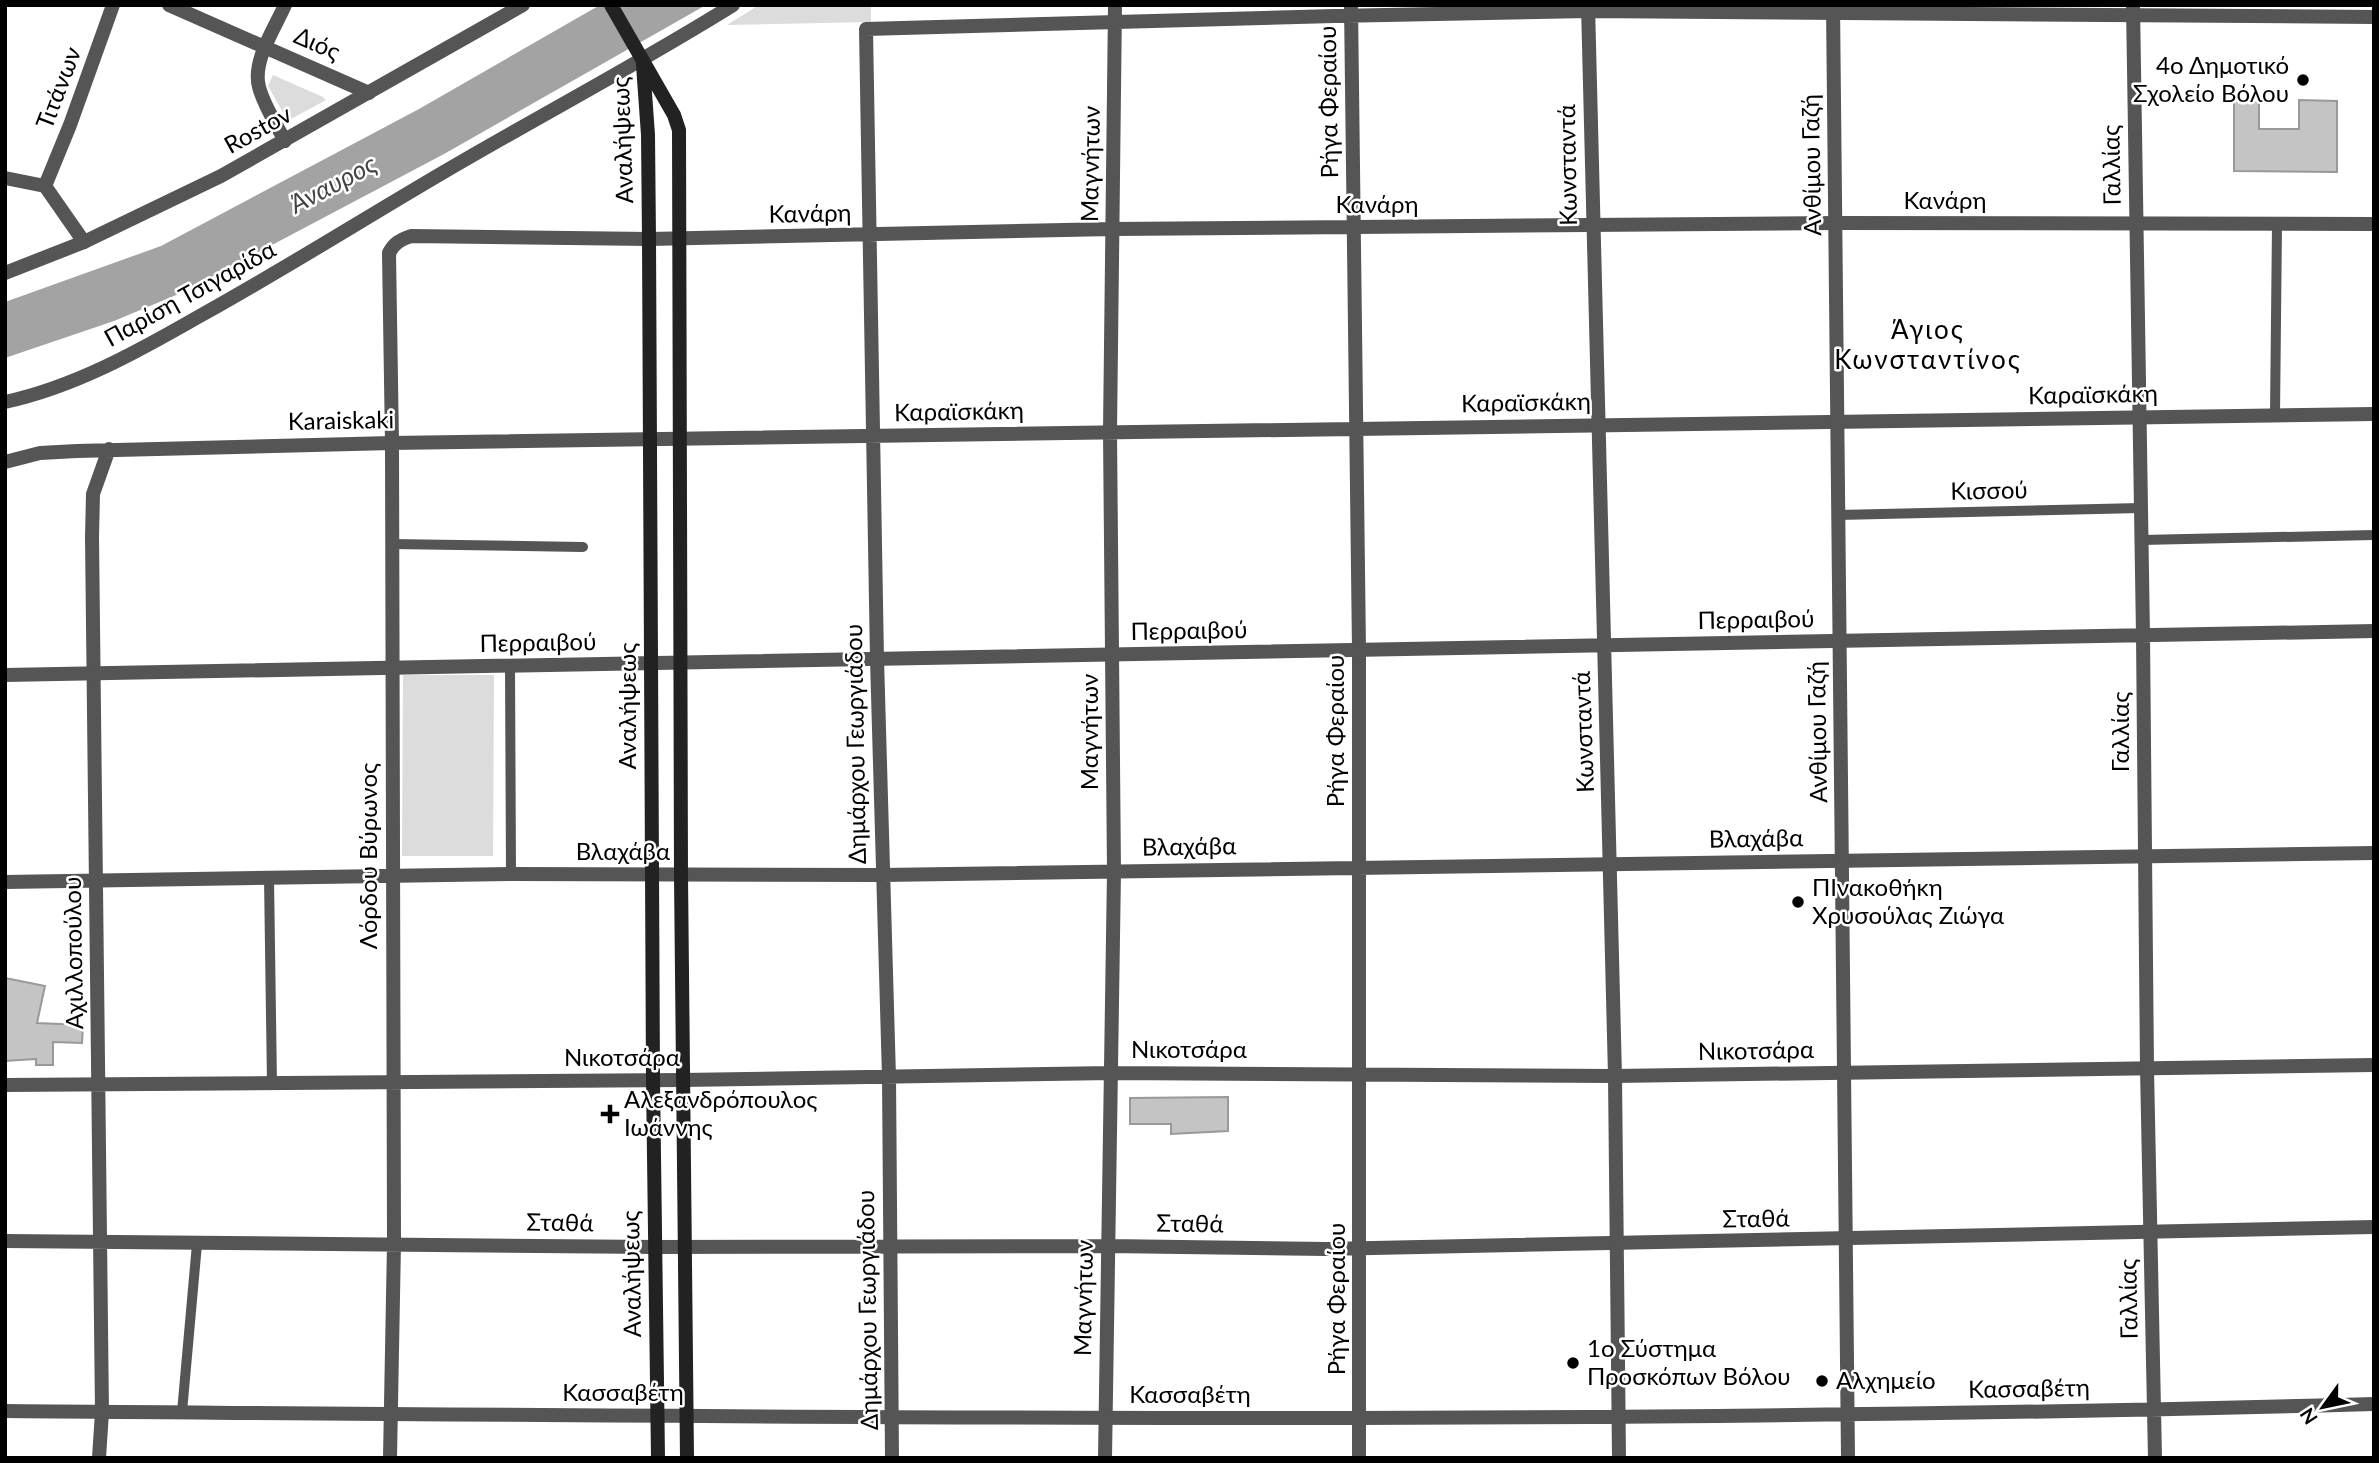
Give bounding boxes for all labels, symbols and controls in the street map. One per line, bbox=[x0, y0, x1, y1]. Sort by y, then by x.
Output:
street label: Διός bbox=[290, 20, 345, 65]
street label: Ρήγα Φεραίου bbox=[1312, 25, 1343, 179]
street label: Τιτάνων bbox=[29, 42, 86, 132]
place label: 4ο Δημοτικό Σχολείο Βόλου bbox=[2133, 50, 2289, 107]
marker: 4ο Δημοτικό Σχολείο Βόλου bbox=[2295, 72, 2311, 88]
street label: Αναλήψεως bbox=[605, 76, 638, 204]
street label: Ανθίμου Γαζή bbox=[1795, 94, 1826, 236]
street label: Rostov bbox=[219, 98, 297, 159]
street label: Κωνσταντά bbox=[1551, 103, 1582, 226]
street label: Μαγνήτων bbox=[1074, 106, 1105, 222]
street label: Γαλλίας bbox=[2095, 124, 2126, 206]
water label: Άναυρος bbox=[283, 147, 382, 220]
street label: Κανάρη bbox=[1904, 185, 1987, 214]
street label: Κανάρη bbox=[1336, 189, 1419, 218]
street label: Κανάρη bbox=[768, 197, 852, 228]
street label: Παρίση Τσιγαρίδα bbox=[99, 233, 281, 352]
district label: Άγιος Κωνσταντίνος bbox=[1834, 313, 2022, 375]
street label: Καραϊσκάκη bbox=[2028, 378, 2158, 409]
street label: Καραϊσκάκη bbox=[1461, 386, 1591, 417]
street label: Καραϊσκάκη bbox=[894, 395, 1024, 426]
street label: Karaiskaki bbox=[288, 404, 394, 435]
street label: Κισσού bbox=[1950, 474, 2028, 505]
street label: Περραιβού bbox=[1697, 603, 1815, 634]
street label: Περραιβού bbox=[1130, 614, 1248, 645]
street label: Δημάρχου Γεωργιάδου bbox=[838, 624, 871, 864]
street label: Περραιβού bbox=[479, 626, 597, 657]
street label: Αναλήψεως bbox=[612, 643, 641, 769]
street label: Ρήγα Φεραίου bbox=[1320, 655, 1349, 807]
street label: Ανθίμου Γαζή bbox=[1801, 661, 1832, 803]
street label: Κωνσταντά bbox=[1566, 670, 1599, 793]
street label: Μαγνήτων bbox=[1074, 674, 1103, 790]
street label: Γαλλίας bbox=[2105, 692, 2134, 772]
street label: Λόρδου Βύρωνος bbox=[353, 763, 382, 949]
street label: Βλαχάβα bbox=[1709, 822, 1804, 853]
street label: Βλαχάβα bbox=[1142, 830, 1237, 861]
street label: Βλαχάβα bbox=[576, 836, 671, 865]
place label: ΠΙνακοθήκη Χρυσούλας Ζιώγα bbox=[1812, 872, 2005, 929]
street label: Αχιλλοπούλου bbox=[57, 876, 88, 1030]
marker: ΠΙνακοθήκη Χρυσούλας Ζιώγα bbox=[1790, 894, 1806, 910]
street label: Νικοτσάρα bbox=[1131, 1034, 1248, 1063]
street label: Νικοτσάρα bbox=[1698, 1034, 1815, 1065]
street label: Νικοτσάρα bbox=[564, 1042, 681, 1071]
place label: Αλεξανδρόπουλος Ιωάννης bbox=[624, 1084, 817, 1141]
marker: Αλεξανδρόπουλος Ιωάννης bbox=[602, 1106, 618, 1122]
street label: Δημάρχου Γεωργιάδου bbox=[850, 1190, 883, 1430]
street label: Σταθά bbox=[1722, 1202, 1791, 1233]
street label: Σταθά bbox=[526, 1206, 595, 1237]
street label: Σταθά bbox=[1156, 1207, 1225, 1238]
street label: Αναλήψεως bbox=[615, 1210, 646, 1338]
street label: Ρήγα Φεραίου bbox=[1321, 1223, 1350, 1375]
street label: Μαγνήτων bbox=[1067, 1240, 1098, 1356]
street label: Γαλλίας bbox=[2112, 1258, 2143, 1340]
place label: 1ο Σύστημα Προσκόπων Βόλου bbox=[1587, 1333, 1791, 1390]
marker: 1ο Σύστημα Προσκόπων Βόλου bbox=[1565, 1355, 1581, 1371]
place label: Αλχημείο bbox=[1836, 1365, 1936, 1394]
street label: Κασσαβέτη bbox=[1968, 1372, 2090, 1403]
north arrow bbox=[2288, 1372, 2358, 1442]
marker: Αλχημείο bbox=[1814, 1373, 1830, 1389]
street label: Κασσαβέτη bbox=[562, 1377, 684, 1406]
street label: Κασσαβέτη bbox=[1129, 1379, 1251, 1408]
text: N bbox=[2295, 1404, 2322, 1429]

